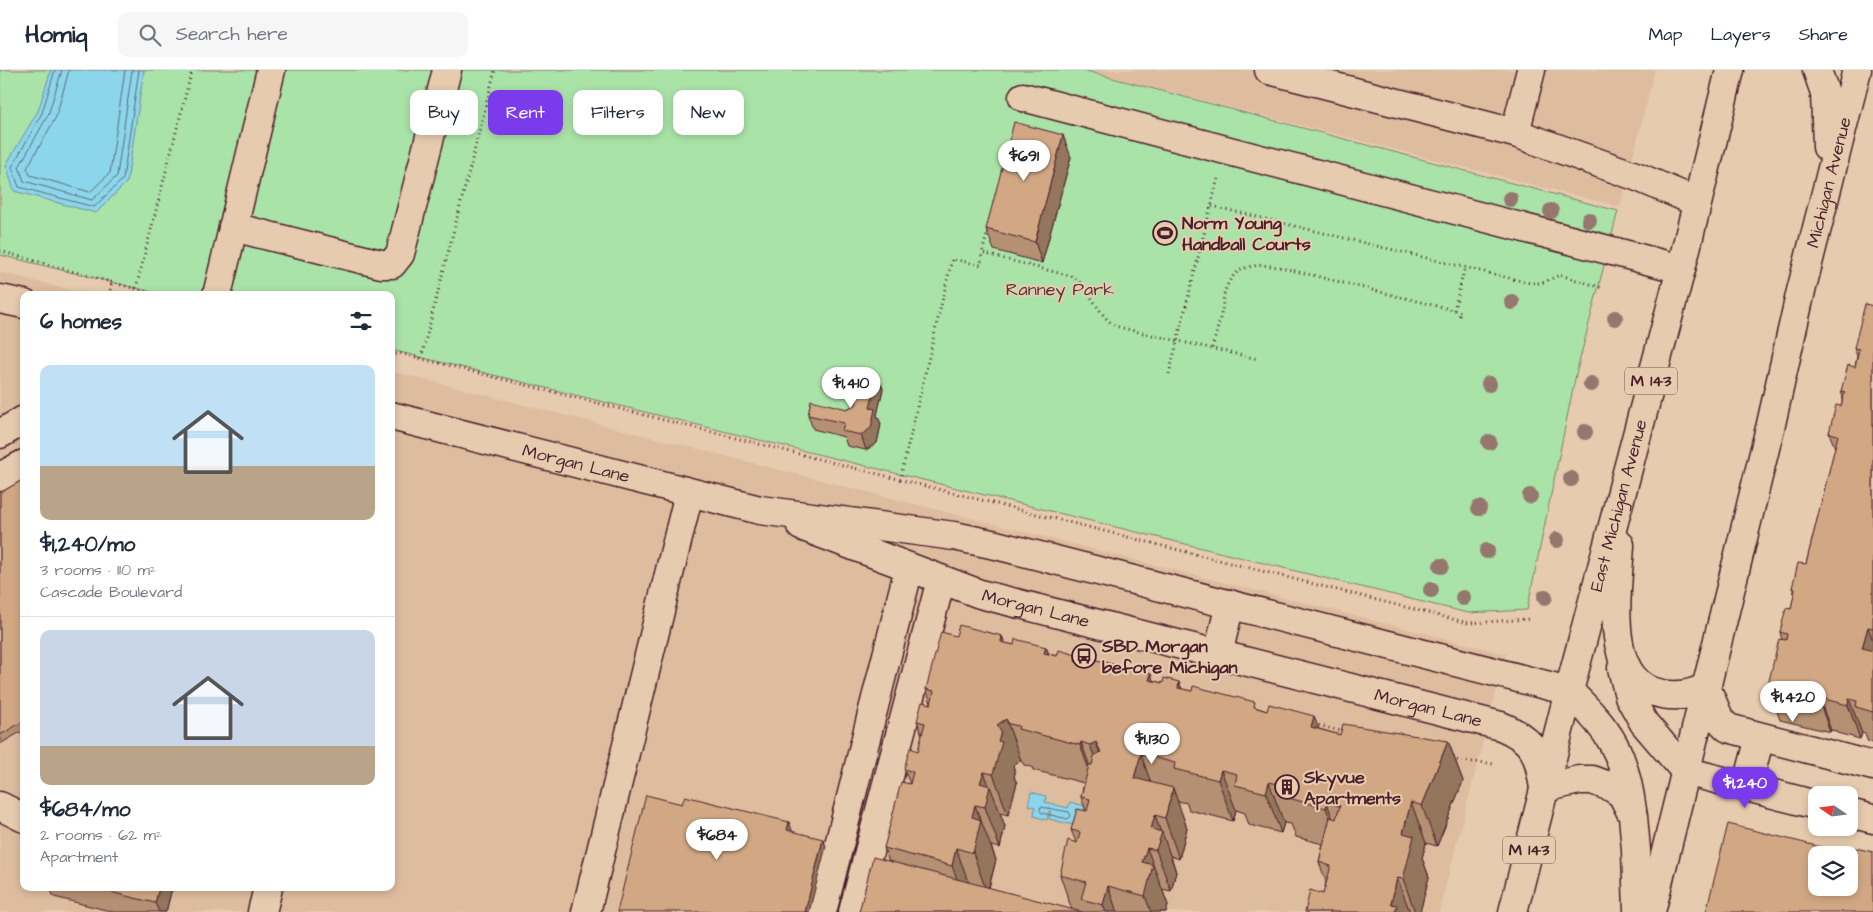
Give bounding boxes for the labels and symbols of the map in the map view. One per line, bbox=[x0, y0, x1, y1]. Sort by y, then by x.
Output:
street label: Michigan Avenue bbox=[1800, 114, 1857, 250]
pin: $691 bbox=[994, 140, 1054, 182]
place label: Norm Young Handball Courts bbox=[1182, 211, 1311, 257]
sports icon: Norm Young Handball Courts bbox=[1152, 220, 1178, 246]
park label: Ranney Park bbox=[1006, 277, 1114, 303]
pin: $1,410 bbox=[810, 366, 892, 409]
road number: M 143 bbox=[1625, 368, 1677, 394]
street label: East Michigan Avenue bbox=[1583, 416, 1653, 594]
street label: Morgan Lane bbox=[520, 437, 633, 489]
street label: Morgan Lane bbox=[979, 582, 1092, 634]
place label: SBD Morgan before Michigan bbox=[1101, 634, 1238, 681]
bus stop icon: SBD Morgan before Michigan bbox=[1071, 643, 1097, 669]
pin: $1,420 bbox=[1752, 680, 1834, 723]
street label: Morgan Lane bbox=[1372, 682, 1485, 733]
pin: $1,130 bbox=[1111, 722, 1193, 765]
place label: Skyvue Apartments bbox=[1303, 765, 1401, 811]
pin: $1,240 bbox=[1704, 766, 1786, 809]
building icon: Skyvue Apartments bbox=[1274, 774, 1300, 800]
north arrow bbox=[1808, 786, 1858, 836]
pin: $684 bbox=[687, 818, 747, 861]
road number: M 143 bbox=[1503, 836, 1555, 864]

